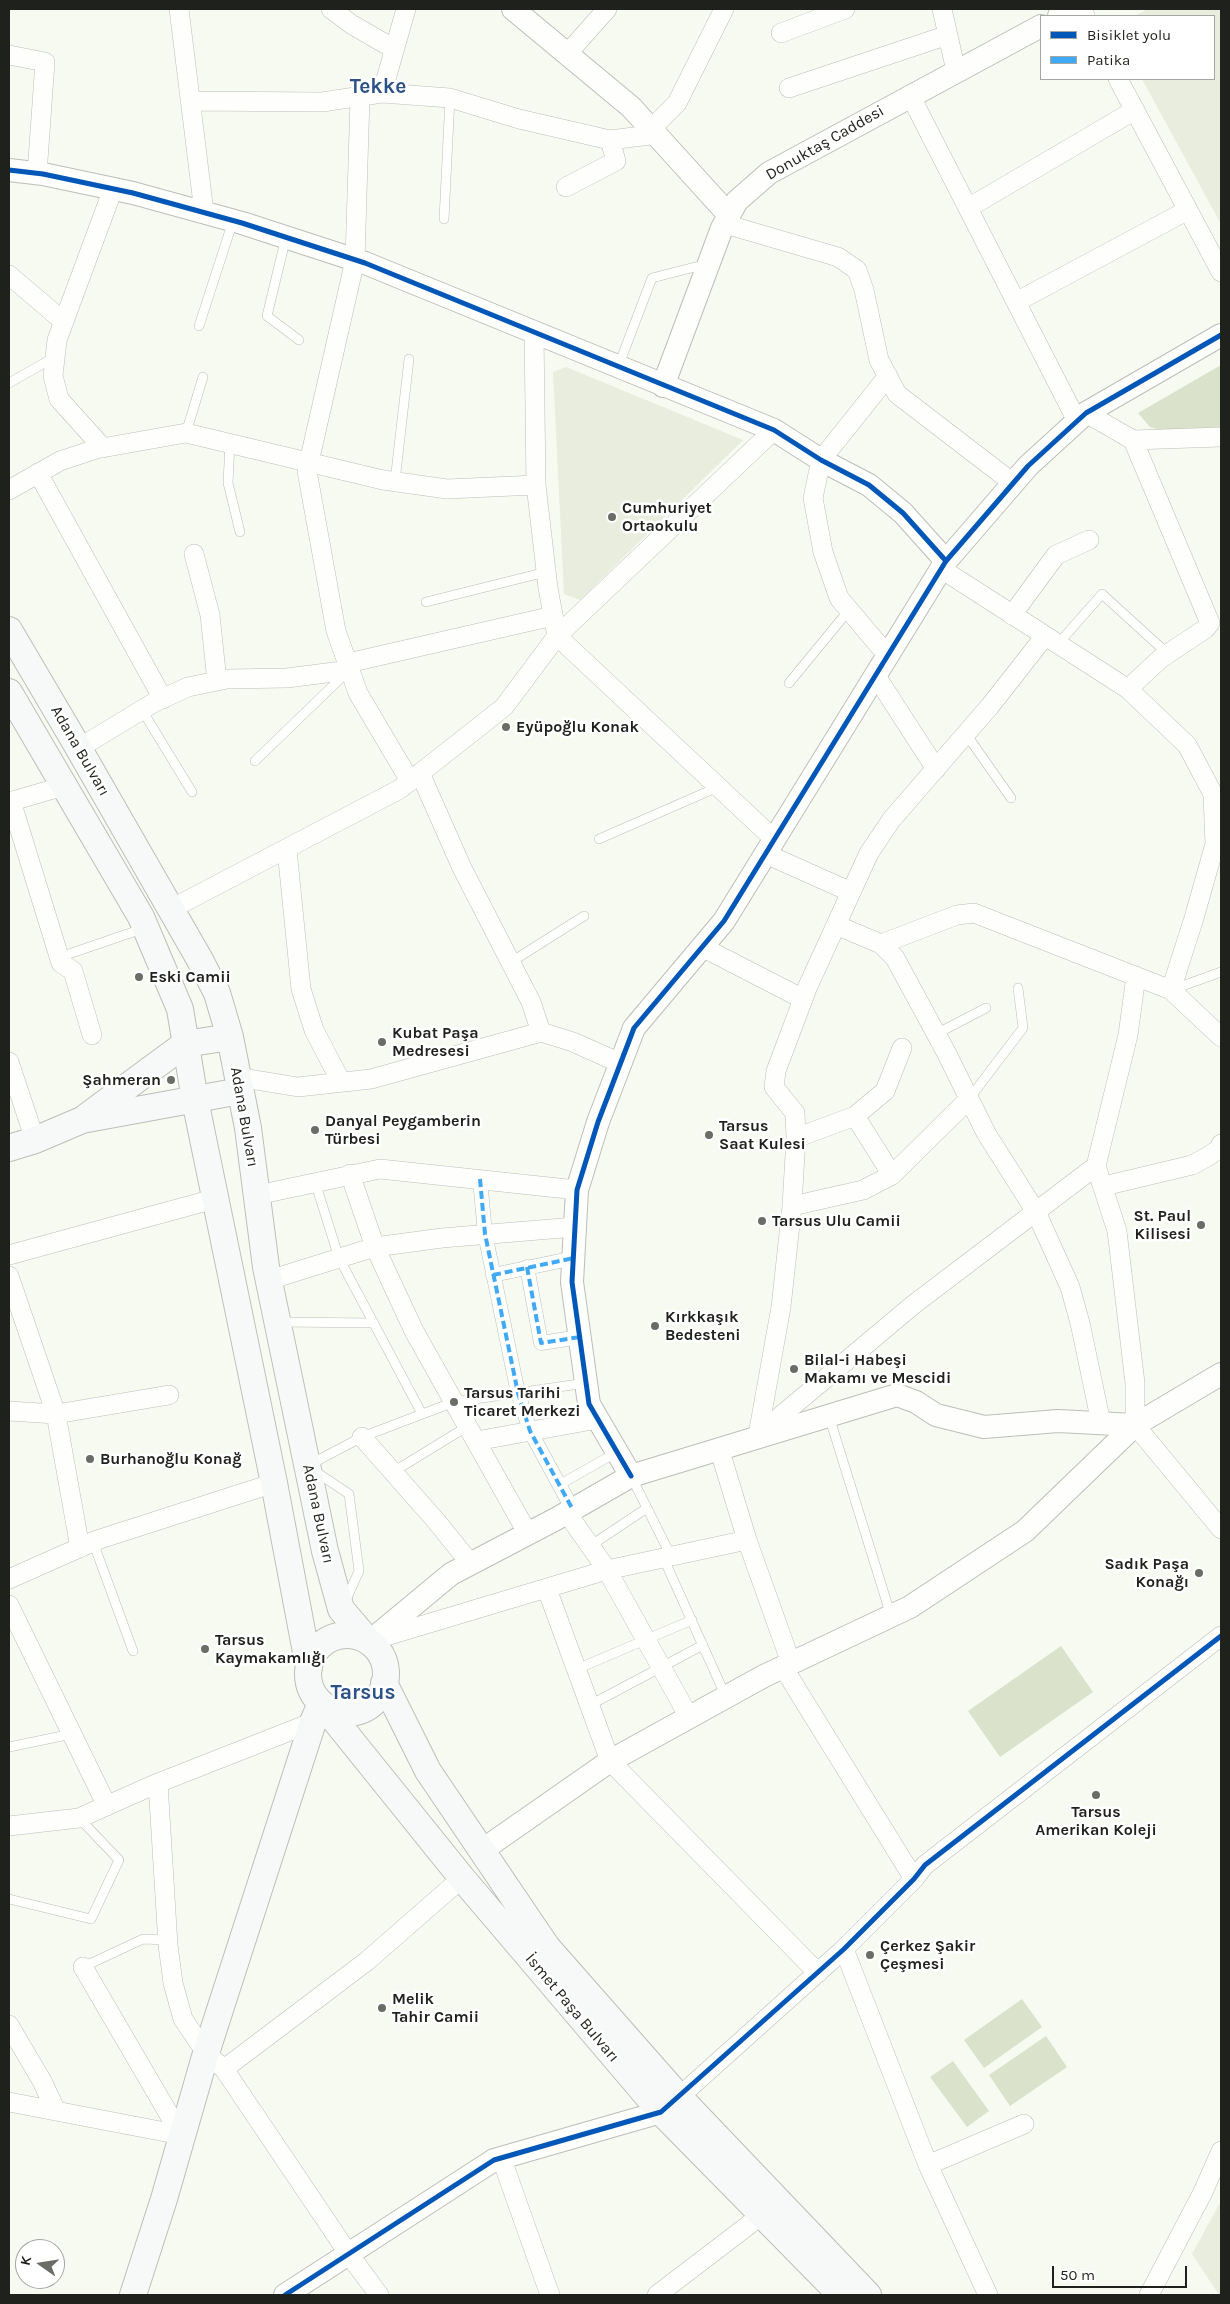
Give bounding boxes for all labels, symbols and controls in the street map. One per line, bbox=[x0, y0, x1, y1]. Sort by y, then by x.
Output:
legend bbox=[1040, 15, 1215, 80]
text: Bisiklet yolu bbox=[1087, 26, 1171, 44]
text: Patika bbox=[1087, 51, 1130, 69]
district label: Tekke bbox=[350, 74, 406, 100]
street label: Donuktaş Caddesi bbox=[762, 101, 888, 185]
place label: Cumhuriyet Ortaokulu bbox=[622, 498, 712, 536]
marker: Cumhuriyet Ortaokulu bbox=[606, 511, 618, 523]
street label: Adana Bulvarı bbox=[46, 702, 114, 800]
place label: Eyüpoğlu Konak bbox=[516, 717, 639, 737]
marker: Eyüpoğlu Konak bbox=[500, 721, 512, 733]
place label: Eski Camii bbox=[149, 967, 231, 987]
marker: Eski Camii bbox=[133, 971, 145, 983]
place label: Kubat Paşa Medresesi bbox=[392, 1023, 478, 1061]
marker: Kubat Paşa Medresesi bbox=[376, 1036, 388, 1048]
street label: Adana Bulvarı bbox=[226, 1065, 262, 1169]
place label: Şahmeran bbox=[82, 1070, 161, 1090]
marker: Şahmeran bbox=[165, 1074, 177, 1086]
place label: Danyal Peygamberin Türbesi bbox=[325, 1111, 481, 1149]
place label: Tarsus Saat Kulesi bbox=[719, 1116, 806, 1154]
marker: Danyal Peygamberin Türbesi bbox=[309, 1124, 321, 1136]
marker: Tarsus Saat Kulesi bbox=[703, 1129, 715, 1141]
place label: St. Paul Kilisesi bbox=[1133, 1206, 1191, 1244]
place label: Tarsus Ulu Camii bbox=[772, 1211, 901, 1231]
marker: Tarsus Ulu Camii bbox=[756, 1215, 768, 1227]
marker: St. Paul Kilisesi bbox=[1195, 1219, 1207, 1231]
place label: Kırkkaşık Bedesteni bbox=[665, 1307, 741, 1345]
marker: Kırkkaşık Bedesteni bbox=[649, 1320, 661, 1332]
place label: Bilal-i Habeşi Makamı ve Mescidi bbox=[804, 1350, 951, 1388]
marker: Bilal-i Habeşi Makamı ve Mescidi bbox=[788, 1363, 800, 1375]
place label: Tarsus Tarihi Ticaret Merkezi bbox=[464, 1383, 581, 1421]
marker: Tarsus Tarihi Ticaret Merkezi bbox=[448, 1396, 460, 1408]
place label: Burhanoğlu Konağ bbox=[100, 1449, 241, 1469]
marker: Burhanoğlu Konağ bbox=[84, 1453, 96, 1465]
street label: Adana Bulvarı bbox=[298, 1462, 338, 1566]
place label: Sadık Paşa Konağı bbox=[1104, 1554, 1189, 1592]
marker: Sadık Paşa Konağı bbox=[1193, 1567, 1205, 1579]
place label: Tarsus Kaymakamlığı bbox=[215, 1630, 326, 1668]
marker: Tarsus Kaymakamlığı bbox=[199, 1643, 211, 1655]
district label: Tarsus bbox=[330, 1680, 396, 1706]
marker: Tarsus Amerikan Koleji bbox=[1090, 1789, 1102, 1801]
place label: Tarsus Amerikan Koleji bbox=[1035, 1802, 1157, 1840]
place label: Çerkez Şakir Çeşmesi bbox=[880, 1936, 975, 1974]
marker: Çerkez Şakir Çeşmesi bbox=[864, 1949, 876, 1961]
street label: İsmet Paşa Bulvarı bbox=[521, 1950, 623, 2066]
place label: Melik Tahir Camii bbox=[392, 1989, 479, 2027]
marker: Melik Tahir Camii bbox=[376, 2002, 388, 2014]
north arrow bbox=[15, 2239, 65, 2289]
text: K bbox=[17, 2254, 35, 2267]
scale bar bbox=[1055, 2256, 1190, 2288]
text: 50 m bbox=[1060, 2266, 1095, 2284]

